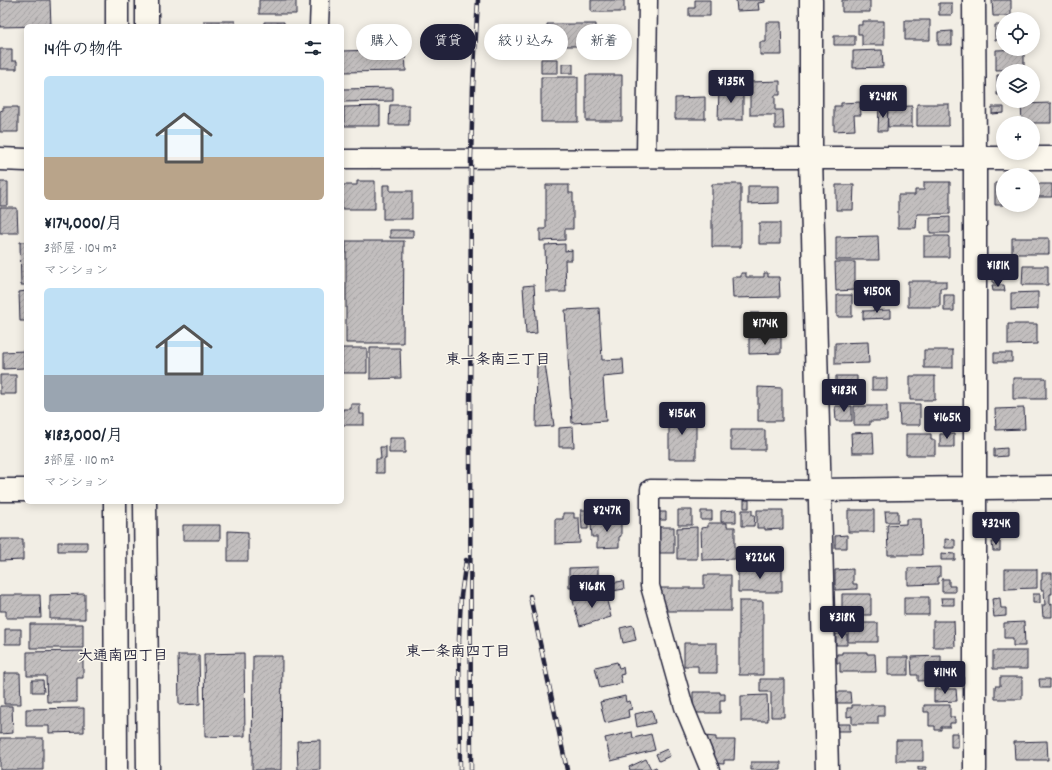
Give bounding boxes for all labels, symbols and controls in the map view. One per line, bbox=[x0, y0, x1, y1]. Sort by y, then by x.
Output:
map controls bbox=[996, 12, 1040, 212]
button: locate bbox=[996, 12, 1040, 56]
chip: 購入 bbox=[356, 24, 412, 60]
chip: 賃貸 bbox=[420, 24, 476, 60]
chip: 絞り込み bbox=[484, 24, 568, 60]
chip: 新着 bbox=[576, 24, 632, 60]
icon: filters bbox=[302, 37, 324, 59]
text: 14件の物件 bbox=[44, 39, 123, 63]
button: layers bbox=[996, 64, 1040, 108]
pin: ¥135K bbox=[703, 70, 759, 104]
text: ¥135K bbox=[718, 73, 744, 92]
pin: ¥248K bbox=[855, 85, 911, 119]
text: ¥248K bbox=[869, 88, 897, 107]
icon: home bbox=[148, 102, 220, 174]
button: + bbox=[996, 116, 1040, 160]
button: − bbox=[996, 168, 1040, 212]
text: ¥174,000/月 bbox=[44, 213, 122, 237]
text: 3部屋 · 104 m² bbox=[44, 240, 117, 259]
pin: ¥181K bbox=[970, 254, 1026, 288]
text: ¥181K bbox=[986, 257, 1010, 276]
text: マンション bbox=[44, 262, 108, 281]
pin: ¥150K bbox=[849, 280, 905, 314]
text: ¥150K bbox=[863, 283, 891, 302]
pin: ¥174K bbox=[737, 312, 793, 346]
icon: home bbox=[148, 314, 220, 386]
text: ¥174K bbox=[752, 315, 778, 334]
district label: 東一条南三丁目 bbox=[445, 350, 551, 372]
pin: ¥183K bbox=[816, 379, 872, 413]
text: ¥183K bbox=[831, 382, 857, 401]
pin: ¥156K bbox=[654, 402, 710, 436]
text: ¥156K bbox=[668, 405, 696, 424]
pin: ¥165K bbox=[919, 406, 975, 440]
text: ¥165K bbox=[933, 409, 961, 428]
text: ¥183,000/月 bbox=[44, 425, 123, 449]
text: 3部屋 · 110 m² bbox=[44, 452, 114, 471]
text: マンション bbox=[44, 474, 108, 493]
pin: ¥247K bbox=[579, 499, 635, 533]
text: ¥247K bbox=[593, 502, 621, 521]
pin: ¥324K bbox=[968, 512, 1024, 546]
text: ¥324K bbox=[981, 515, 1011, 534]
pin: ¥226K bbox=[732, 546, 788, 580]
text: ¥226K bbox=[745, 549, 775, 568]
pin: ¥168K bbox=[564, 575, 620, 609]
text: ¥168K bbox=[579, 578, 605, 597]
pin: ¥318K bbox=[814, 606, 870, 640]
text: ¥318K bbox=[829, 609, 855, 628]
district label: 東一条南四丁目 bbox=[405, 642, 511, 664]
district label: 大通南四丁目 bbox=[78, 646, 168, 668]
pin: ¥114K bbox=[917, 661, 973, 695]
text: ¥114K bbox=[933, 664, 957, 683]

